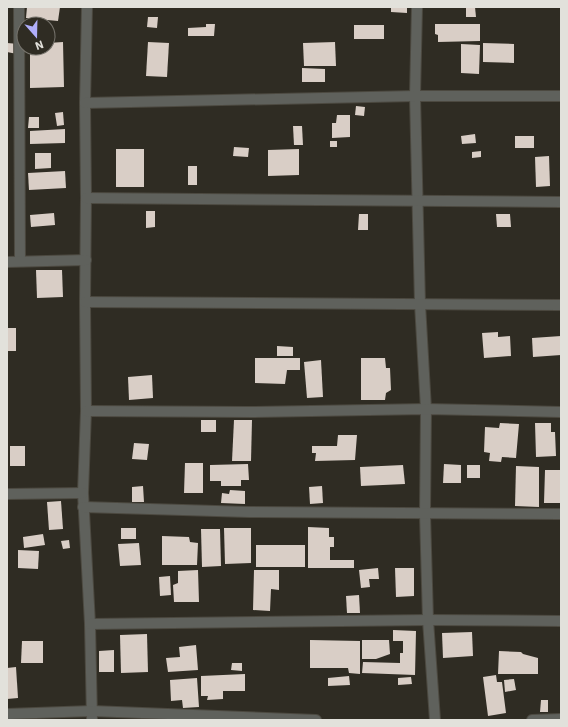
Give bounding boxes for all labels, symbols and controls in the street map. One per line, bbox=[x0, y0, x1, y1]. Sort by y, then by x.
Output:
north arrow bbox=[16, 16, 56, 56]
text: N bbox=[33, 37, 46, 53]

